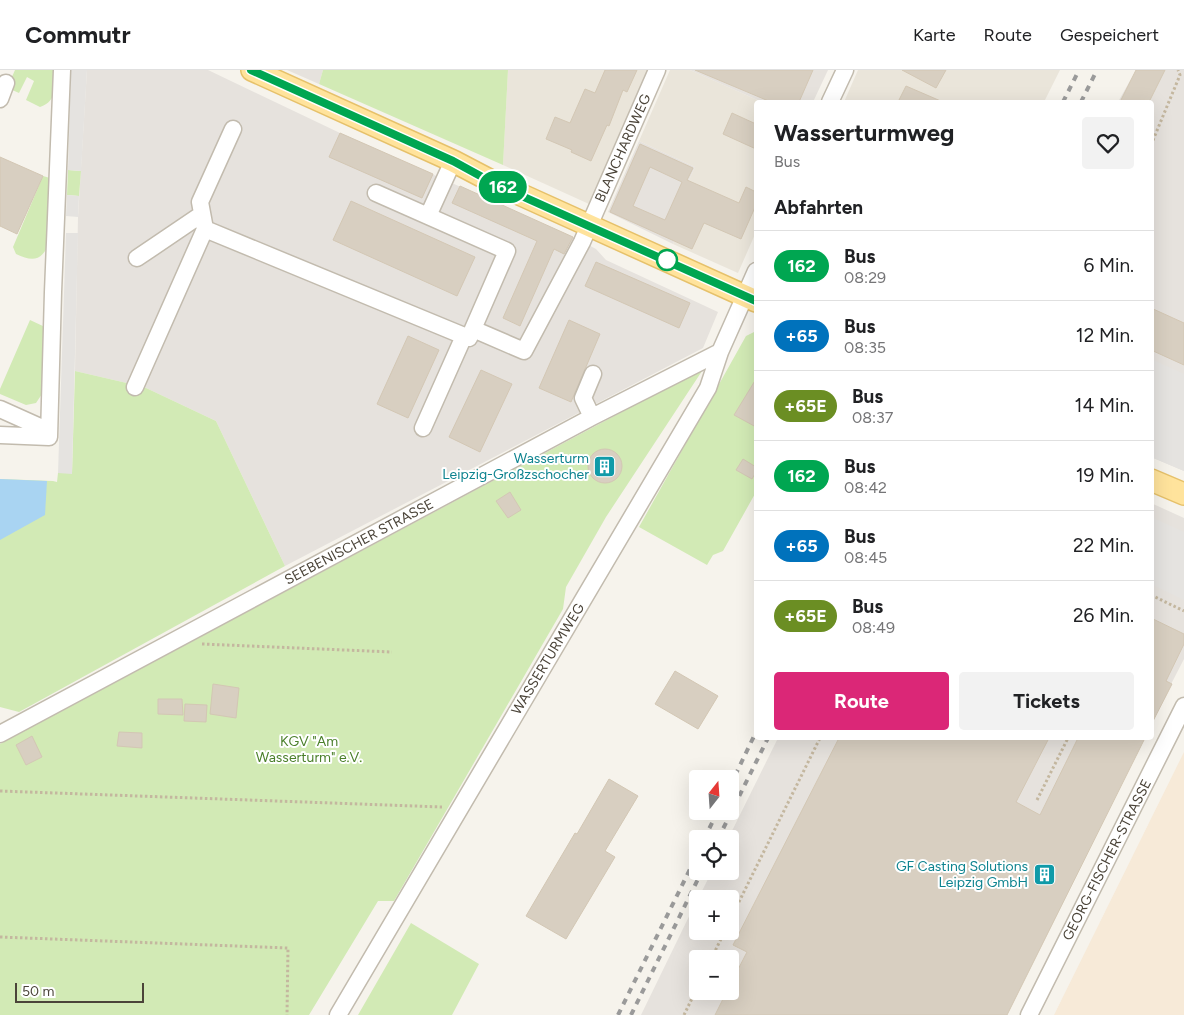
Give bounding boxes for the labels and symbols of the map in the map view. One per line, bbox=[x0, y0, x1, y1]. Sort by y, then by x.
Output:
street label: BLANCHARDWEG bbox=[591, 91, 655, 205]
line badge: 162 bbox=[474, 171, 532, 203]
unlabelled marker bbox=[656, 249, 678, 271]
place label: Wasserturm Leipzig-Großzschocher bbox=[442, 450, 589, 483]
building icon: Wasserturm Leipzig-Großzschocher bbox=[593, 454, 617, 478]
street label: SEEBENISCHER STRASSE bbox=[282, 495, 436, 589]
street label: WASSERTURMWEG bbox=[508, 600, 588, 718]
park label: KGV "Am Wasserturm" e.V. bbox=[256, 733, 362, 766]
north arrow bbox=[689, 770, 739, 820]
street label: GEORG-FISCHER-STRASSE bbox=[1059, 777, 1155, 943]
place label: GF Casting Solutions Leipzig GmbH bbox=[896, 858, 1028, 891]
building icon: GF Casting Solutions Leipzig GmbH bbox=[1032, 862, 1056, 886]
scale bar bbox=[15, 980, 144, 1003]

